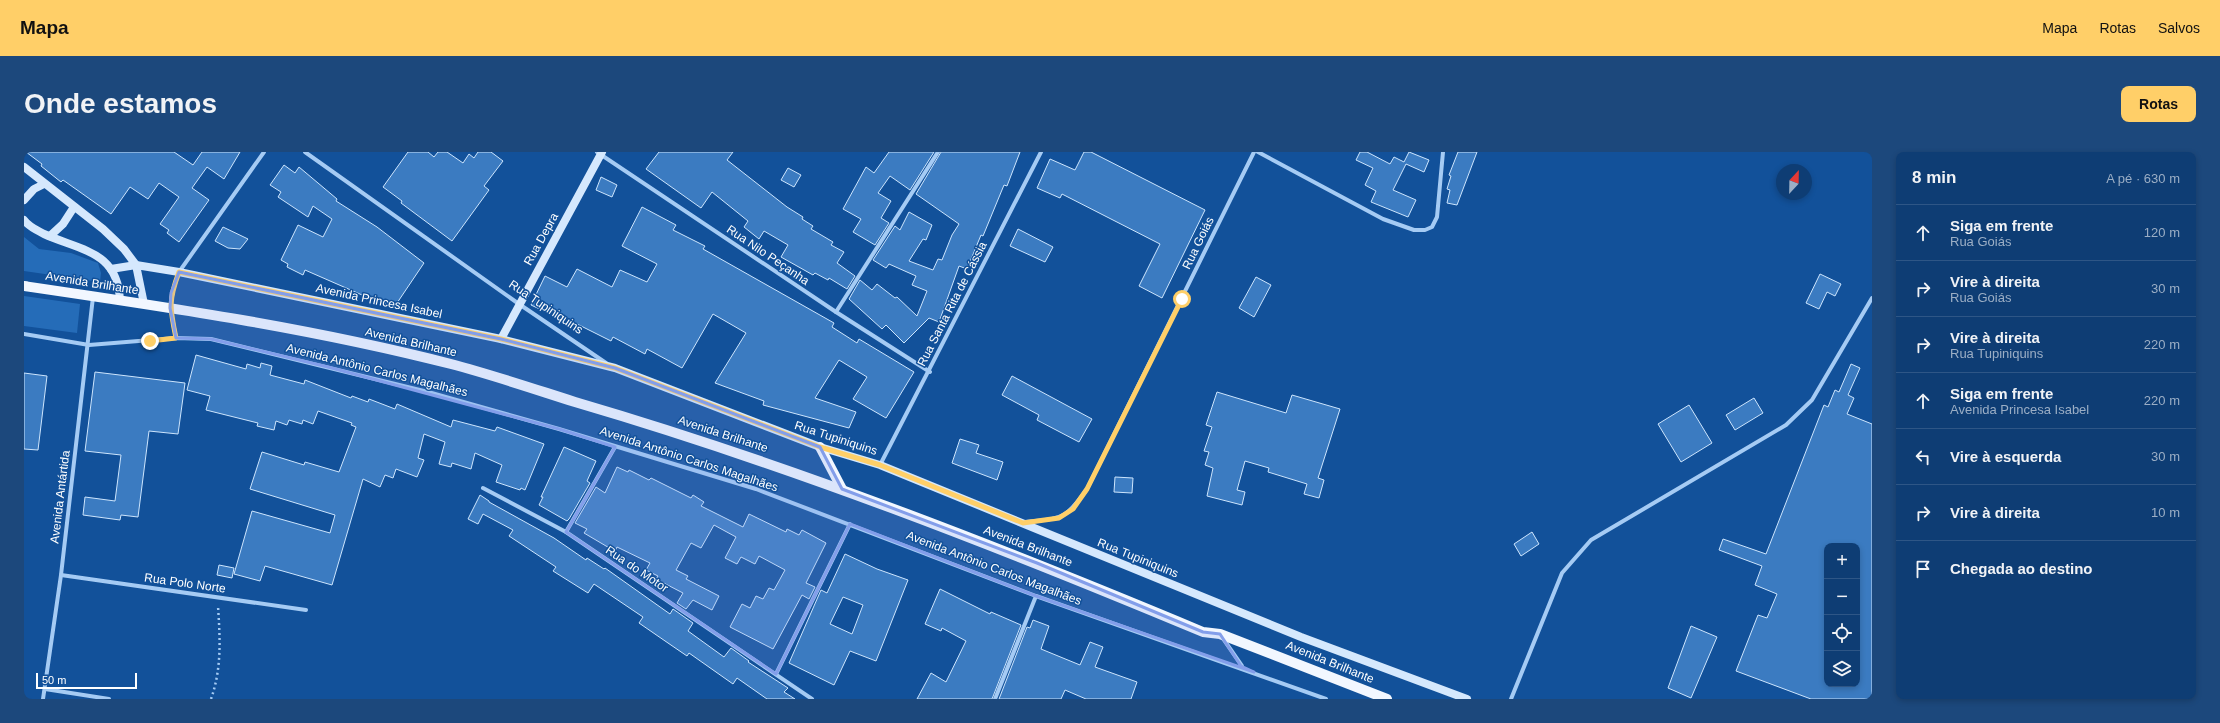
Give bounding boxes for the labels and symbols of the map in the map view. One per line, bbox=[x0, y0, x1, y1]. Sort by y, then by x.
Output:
north arrow bbox=[1776, 164, 1812, 200]
street label: Rua Depra bbox=[521, 210, 561, 268]
street label: Rua Goiás bbox=[1179, 214, 1217, 272]
street label: Rua Nilo Peçanha bbox=[724, 222, 812, 288]
street label: Rua Santa Rita de Cássia bbox=[914, 239, 990, 369]
street label: Avenida Brilhante bbox=[45, 269, 140, 297]
street label: Rua Tupiniquins bbox=[506, 277, 586, 337]
street label: Avenida Princesa Isabel bbox=[315, 281, 443, 321]
route start bbox=[1173, 290, 1191, 308]
street label: Avenida Brilhante bbox=[364, 325, 459, 359]
route end bbox=[141, 332, 159, 350]
street label: Avenida Antônio Carlos Magalhães bbox=[285, 341, 469, 399]
street label: Avenida Brilhante bbox=[676, 413, 770, 455]
street label: Rua Tupiniquins bbox=[793, 418, 879, 458]
street label: Avenida Antônio Carlos Magalhães bbox=[598, 424, 780, 494]
street label: Avenida Antártida bbox=[47, 449, 73, 544]
street label: Avenida Brilhante bbox=[982, 523, 1075, 569]
street label: Avenida Antônio Carlos Magalhães bbox=[904, 528, 1084, 608]
street label: Rua Tupiniquins bbox=[1095, 535, 1181, 581]
street label: Rua do Motor bbox=[603, 543, 671, 595]
street label: Rua Polo Norte bbox=[143, 570, 227, 596]
street label: Avenida Brilhante bbox=[1284, 638, 1376, 686]
scale bar bbox=[36, 671, 137, 690]

